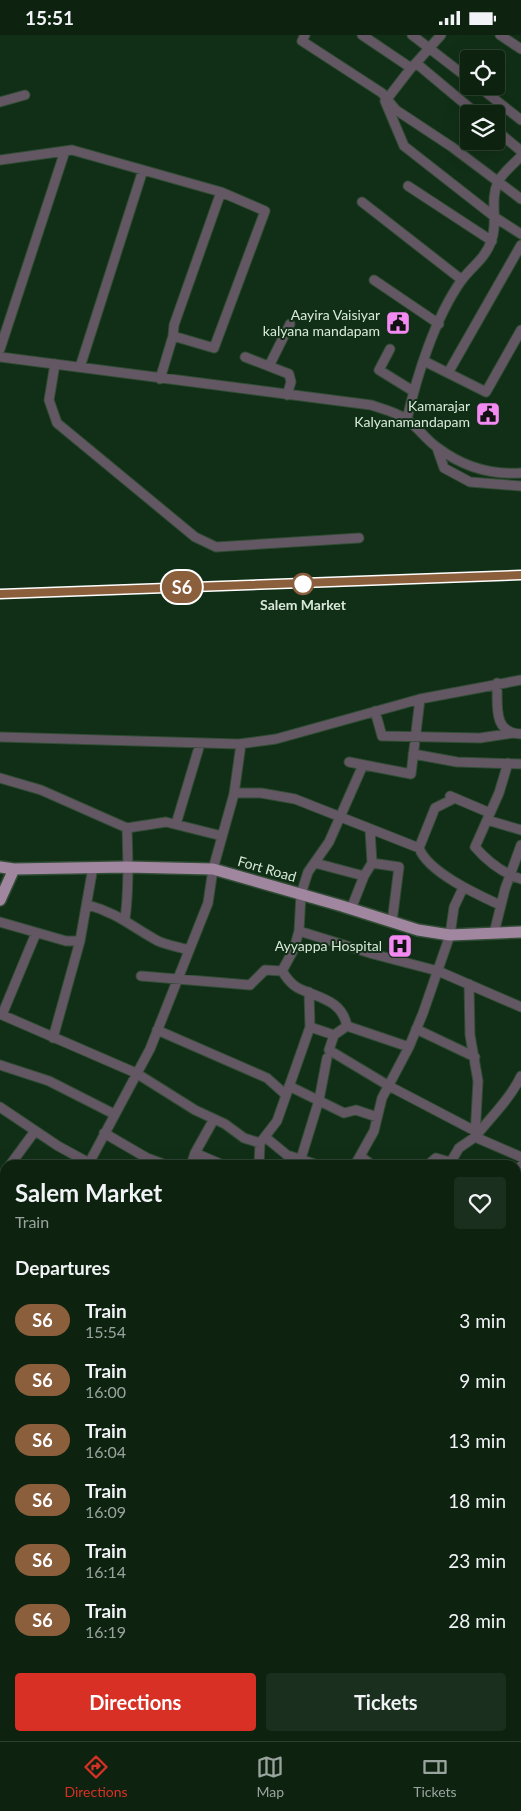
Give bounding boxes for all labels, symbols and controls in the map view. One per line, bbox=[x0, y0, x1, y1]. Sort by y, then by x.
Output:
text: 15:51 bbox=[25, 6, 74, 29]
map controls bbox=[460, 50, 505, 150]
button: locate bbox=[460, 50, 505, 95]
button: layers bbox=[460, 105, 505, 150]
place label: Aayira Vaisiyar kalyana mandapam bbox=[263, 306, 380, 339]
public building icon: Aayira Vaisiyar kalyana mandapam bbox=[385, 310, 411, 336]
place label: Kamarajar Kalyanamandapam bbox=[354, 397, 470, 430]
public building icon: Kamarajar Kalyanamandapam bbox=[475, 401, 501, 427]
line badge: S6 bbox=[160, 571, 204, 603]
marker: Salem Market bbox=[292, 573, 314, 595]
text: S6 bbox=[172, 576, 192, 598]
place label: Salem Market bbox=[260, 596, 347, 613]
street label: Fort Road bbox=[236, 852, 298, 885]
hospital icon: Ayyappa Hospital bbox=[387, 933, 413, 959]
place label: Ayyappa Hospital bbox=[275, 937, 382, 954]
button: heart bbox=[454, 1177, 506, 1229]
text: Salem Market bbox=[15, 1178, 162, 1207]
text: Train bbox=[15, 1212, 49, 1231]
text: Departures bbox=[15, 1256, 110, 1279]
text: Train bbox=[85, 1299, 127, 1322]
text: S6 bbox=[32, 1309, 53, 1331]
text: 3 min bbox=[459, 1309, 506, 1332]
text: 15:54 bbox=[85, 1322, 126, 1341]
text: Train bbox=[85, 1359, 127, 1382]
text: S6 bbox=[32, 1369, 53, 1391]
text: 9 min bbox=[459, 1369, 506, 1392]
text: 16:00 bbox=[85, 1382, 126, 1401]
text: Train bbox=[85, 1419, 127, 1442]
text: S6 bbox=[32, 1429, 53, 1451]
text: 13 min bbox=[448, 1429, 506, 1452]
text: 16:04 bbox=[85, 1442, 126, 1461]
text: Train bbox=[85, 1479, 127, 1502]
text: S6 bbox=[32, 1489, 53, 1511]
text: 18 min bbox=[448, 1489, 506, 1512]
text: 16:09 bbox=[85, 1502, 126, 1521]
text: Train bbox=[85, 1539, 127, 1562]
text: S6 bbox=[32, 1549, 53, 1571]
text: 23 min bbox=[448, 1549, 506, 1572]
text: 16:14 bbox=[85, 1562, 126, 1581]
text: Train bbox=[85, 1599, 127, 1622]
text: S6 bbox=[32, 1609, 53, 1631]
text: 28 min bbox=[448, 1609, 506, 1632]
text: 16:19 bbox=[85, 1622, 126, 1641]
button: Directions bbox=[15, 1673, 256, 1731]
button: Tickets bbox=[266, 1673, 506, 1731]
tab: Directions bbox=[64, 1753, 128, 1800]
tab: Map bbox=[256, 1753, 284, 1800]
tab: Tickets bbox=[413, 1753, 457, 1800]

